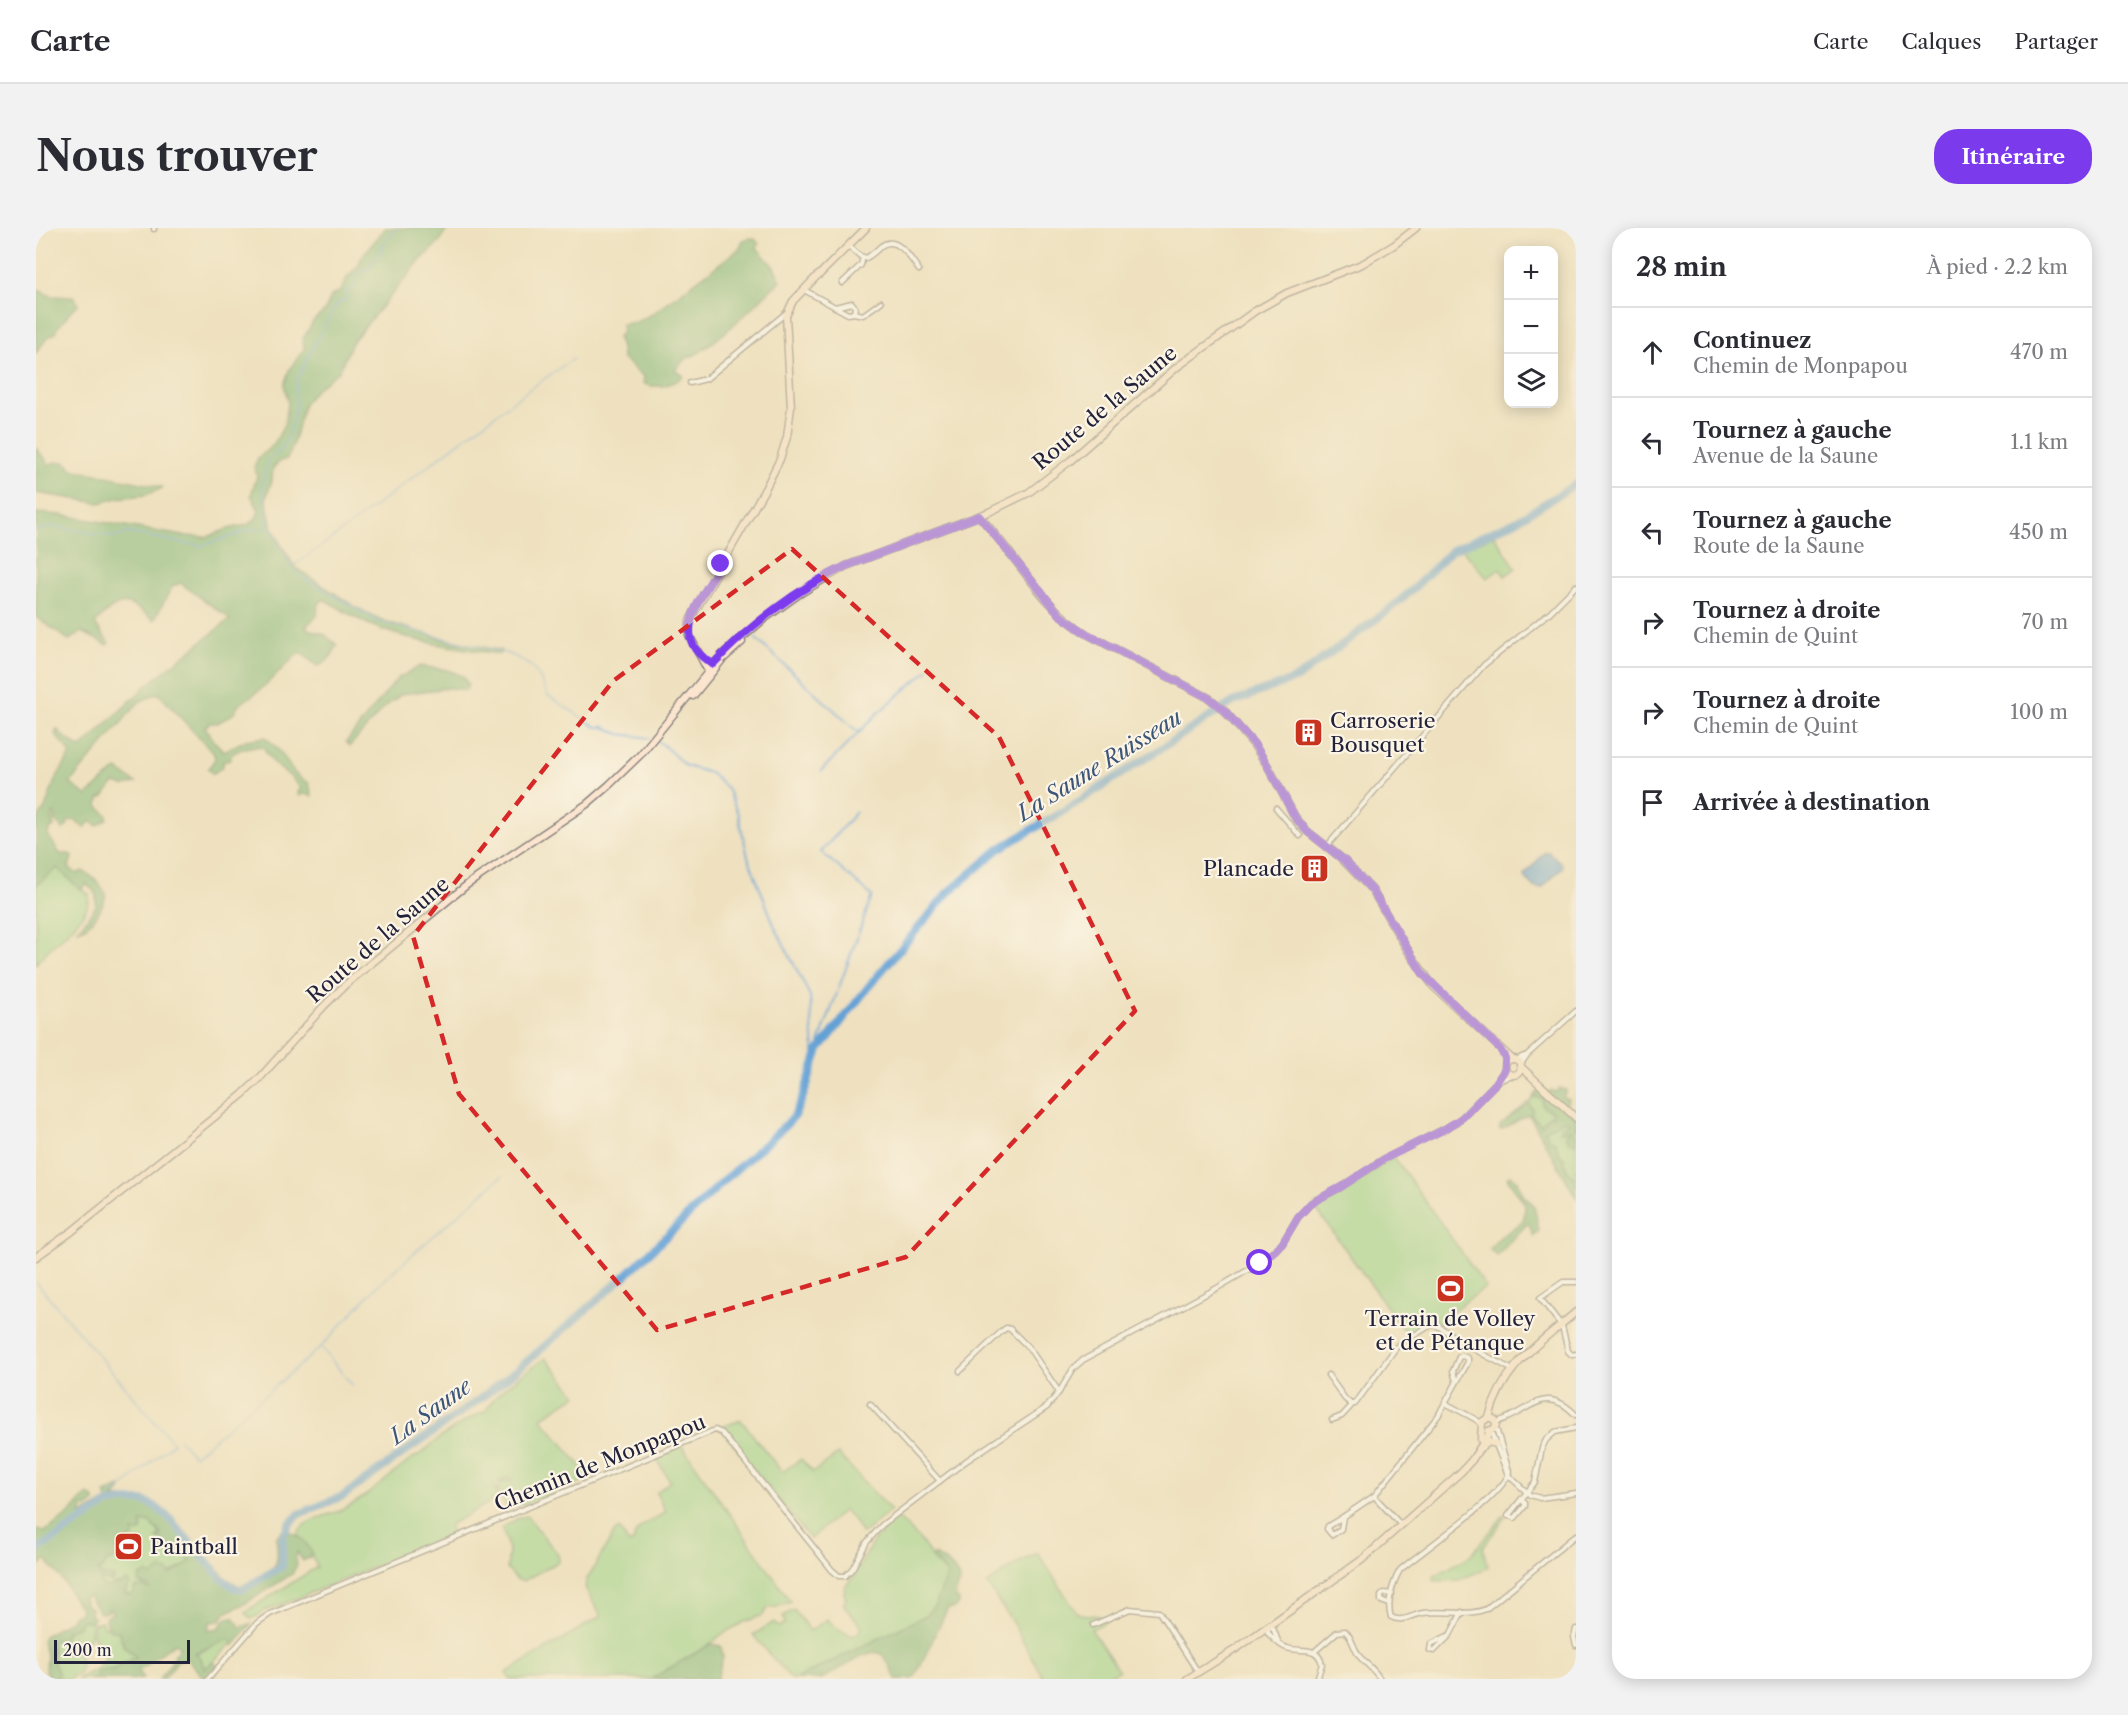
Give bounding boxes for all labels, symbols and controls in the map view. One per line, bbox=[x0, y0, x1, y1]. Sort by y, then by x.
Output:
text: Carte bbox=[30, 24, 110, 58]
text: Carte bbox=[1813, 29, 1868, 54]
text: Calques bbox=[1901, 29, 1981, 54]
text: Partager bbox=[2014, 29, 2098, 54]
button: Itinéraire bbox=[1934, 129, 2092, 184]
text: Nous trouver bbox=[36, 130, 318, 182]
map controls bbox=[1504, 246, 1558, 408]
button: + bbox=[1504, 246, 1558, 300]
text: 28 min bbox=[1636, 251, 1727, 283]
text: À pied · 2.2 km bbox=[1927, 255, 2068, 279]
button: − bbox=[1504, 300, 1558, 354]
text: Continuez bbox=[1693, 327, 1812, 354]
icon: ahead bbox=[1636, 336, 1669, 369]
street label: Route de la Saune bbox=[1028, 340, 1182, 475]
text: 470 m bbox=[2010, 340, 2068, 364]
button: layers bbox=[1504, 354, 1558, 408]
text: Chemin de Monpapou bbox=[1693, 354, 1908, 378]
text: Tournez à gauche bbox=[1693, 417, 1892, 444]
icon: left bbox=[1636, 426, 1669, 459]
text: 1.1 km bbox=[2010, 430, 2068, 454]
text: Avenue de la Saune bbox=[1693, 444, 1878, 468]
text: Tournez à gauche bbox=[1693, 507, 1892, 534]
icon: left bbox=[1636, 516, 1669, 549]
text: 450 m bbox=[2009, 520, 2068, 544]
text: Route de la Saune bbox=[1693, 534, 1864, 558]
route end bbox=[707, 550, 733, 576]
text: Tournez à droite bbox=[1693, 597, 1880, 624]
icon: right bbox=[1636, 606, 1669, 639]
text: 70 m bbox=[2022, 610, 2068, 634]
text: Chemin de Quint bbox=[1693, 624, 1858, 648]
text: Tournez à droite bbox=[1693, 687, 1880, 714]
icon: right bbox=[1636, 696, 1669, 729]
text: 100 m bbox=[2010, 700, 2068, 724]
water label: La Saune Ruisseau bbox=[1010, 703, 1188, 828]
place label: Carroserie Bousquet bbox=[1330, 708, 1435, 757]
text: Chemin de Quint bbox=[1693, 714, 1858, 738]
building icon: Carroserie Bousquet bbox=[1293, 717, 1325, 749]
icon: arrive bbox=[1636, 786, 1669, 819]
text: Arrivée à destination bbox=[1693, 789, 1930, 816]
building icon: Plancade bbox=[1299, 853, 1331, 885]
place label: Plancade bbox=[1203, 856, 1294, 881]
street label: Route de la Saune bbox=[302, 871, 454, 1008]
route start bbox=[1246, 1249, 1272, 1275]
sports icon: Terrain de Volley et de Pétanque bbox=[1434, 1272, 1466, 1304]
place label: Terrain de Volley et de Pétanque bbox=[1365, 1306, 1535, 1355]
water label: La Saune bbox=[382, 1372, 478, 1451]
street label: Chemin de Monpapou bbox=[491, 1409, 709, 1516]
sports icon: Paintball bbox=[113, 1531, 145, 1563]
place label: Paintball bbox=[150, 1534, 238, 1559]
scale bar bbox=[54, 1637, 190, 1664]
text: 200 m bbox=[63, 1640, 112, 1660]

